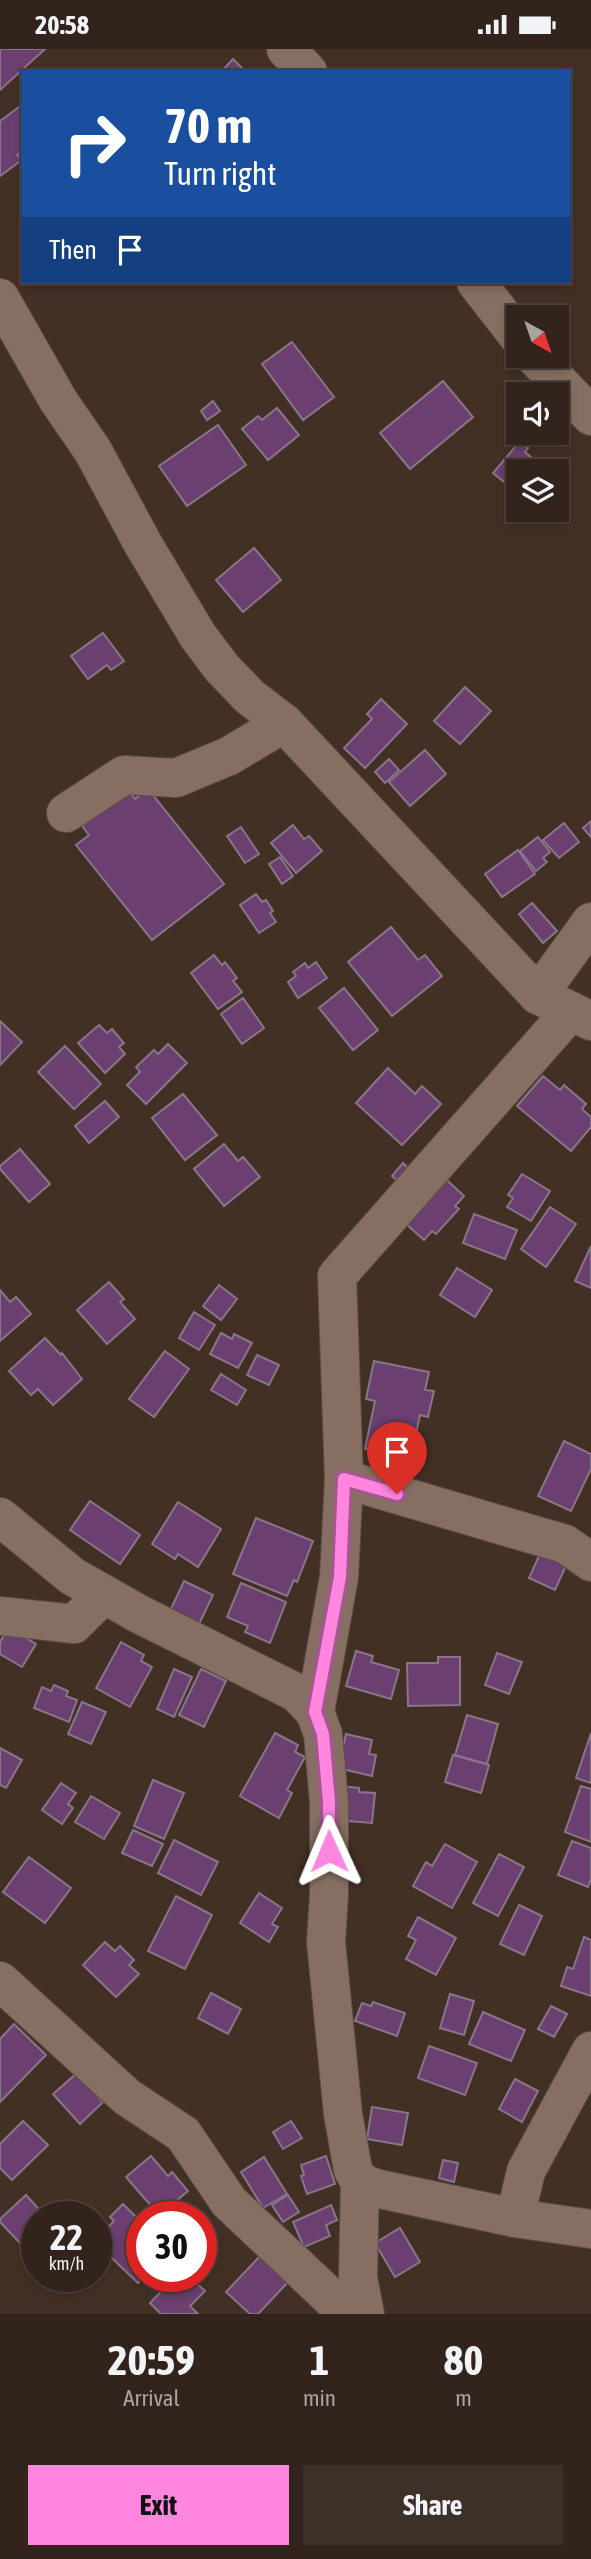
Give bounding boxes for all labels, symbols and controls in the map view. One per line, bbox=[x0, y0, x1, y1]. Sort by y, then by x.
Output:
text: 20:58 bbox=[35, 10, 89, 40]
text: 70 m bbox=[164, 97, 252, 153]
icon: right bbox=[49, 98, 140, 189]
text: Turn right bbox=[164, 155, 277, 192]
icon: arrive bbox=[111, 231, 149, 269]
text: Then bbox=[49, 235, 97, 265]
north arrow bbox=[506, 305, 569, 367]
map controls bbox=[506, 305, 569, 522]
button: sound bbox=[506, 382, 569, 445]
button: layers bbox=[506, 459, 569, 522]
pin bbox=[367, 1422, 427, 1494]
icon: arrive bbox=[378, 1433, 416, 1471]
position arrow bbox=[292, 1814, 366, 1888]
speed limit sign: 30 bbox=[126, 2201, 217, 2292]
text: 22 bbox=[50, 2217, 83, 2257]
text: km/h bbox=[49, 2253, 84, 2274]
text: 20:59 bbox=[108, 2336, 195, 2384]
text: 1 bbox=[310, 2336, 329, 2384]
text: 80 bbox=[444, 2336, 483, 2384]
text: Arrival bbox=[123, 2385, 180, 2411]
text: min bbox=[303, 2385, 336, 2411]
text: m bbox=[455, 2385, 472, 2411]
button: Exit bbox=[28, 2465, 289, 2545]
button: Share bbox=[303, 2465, 563, 2545]

